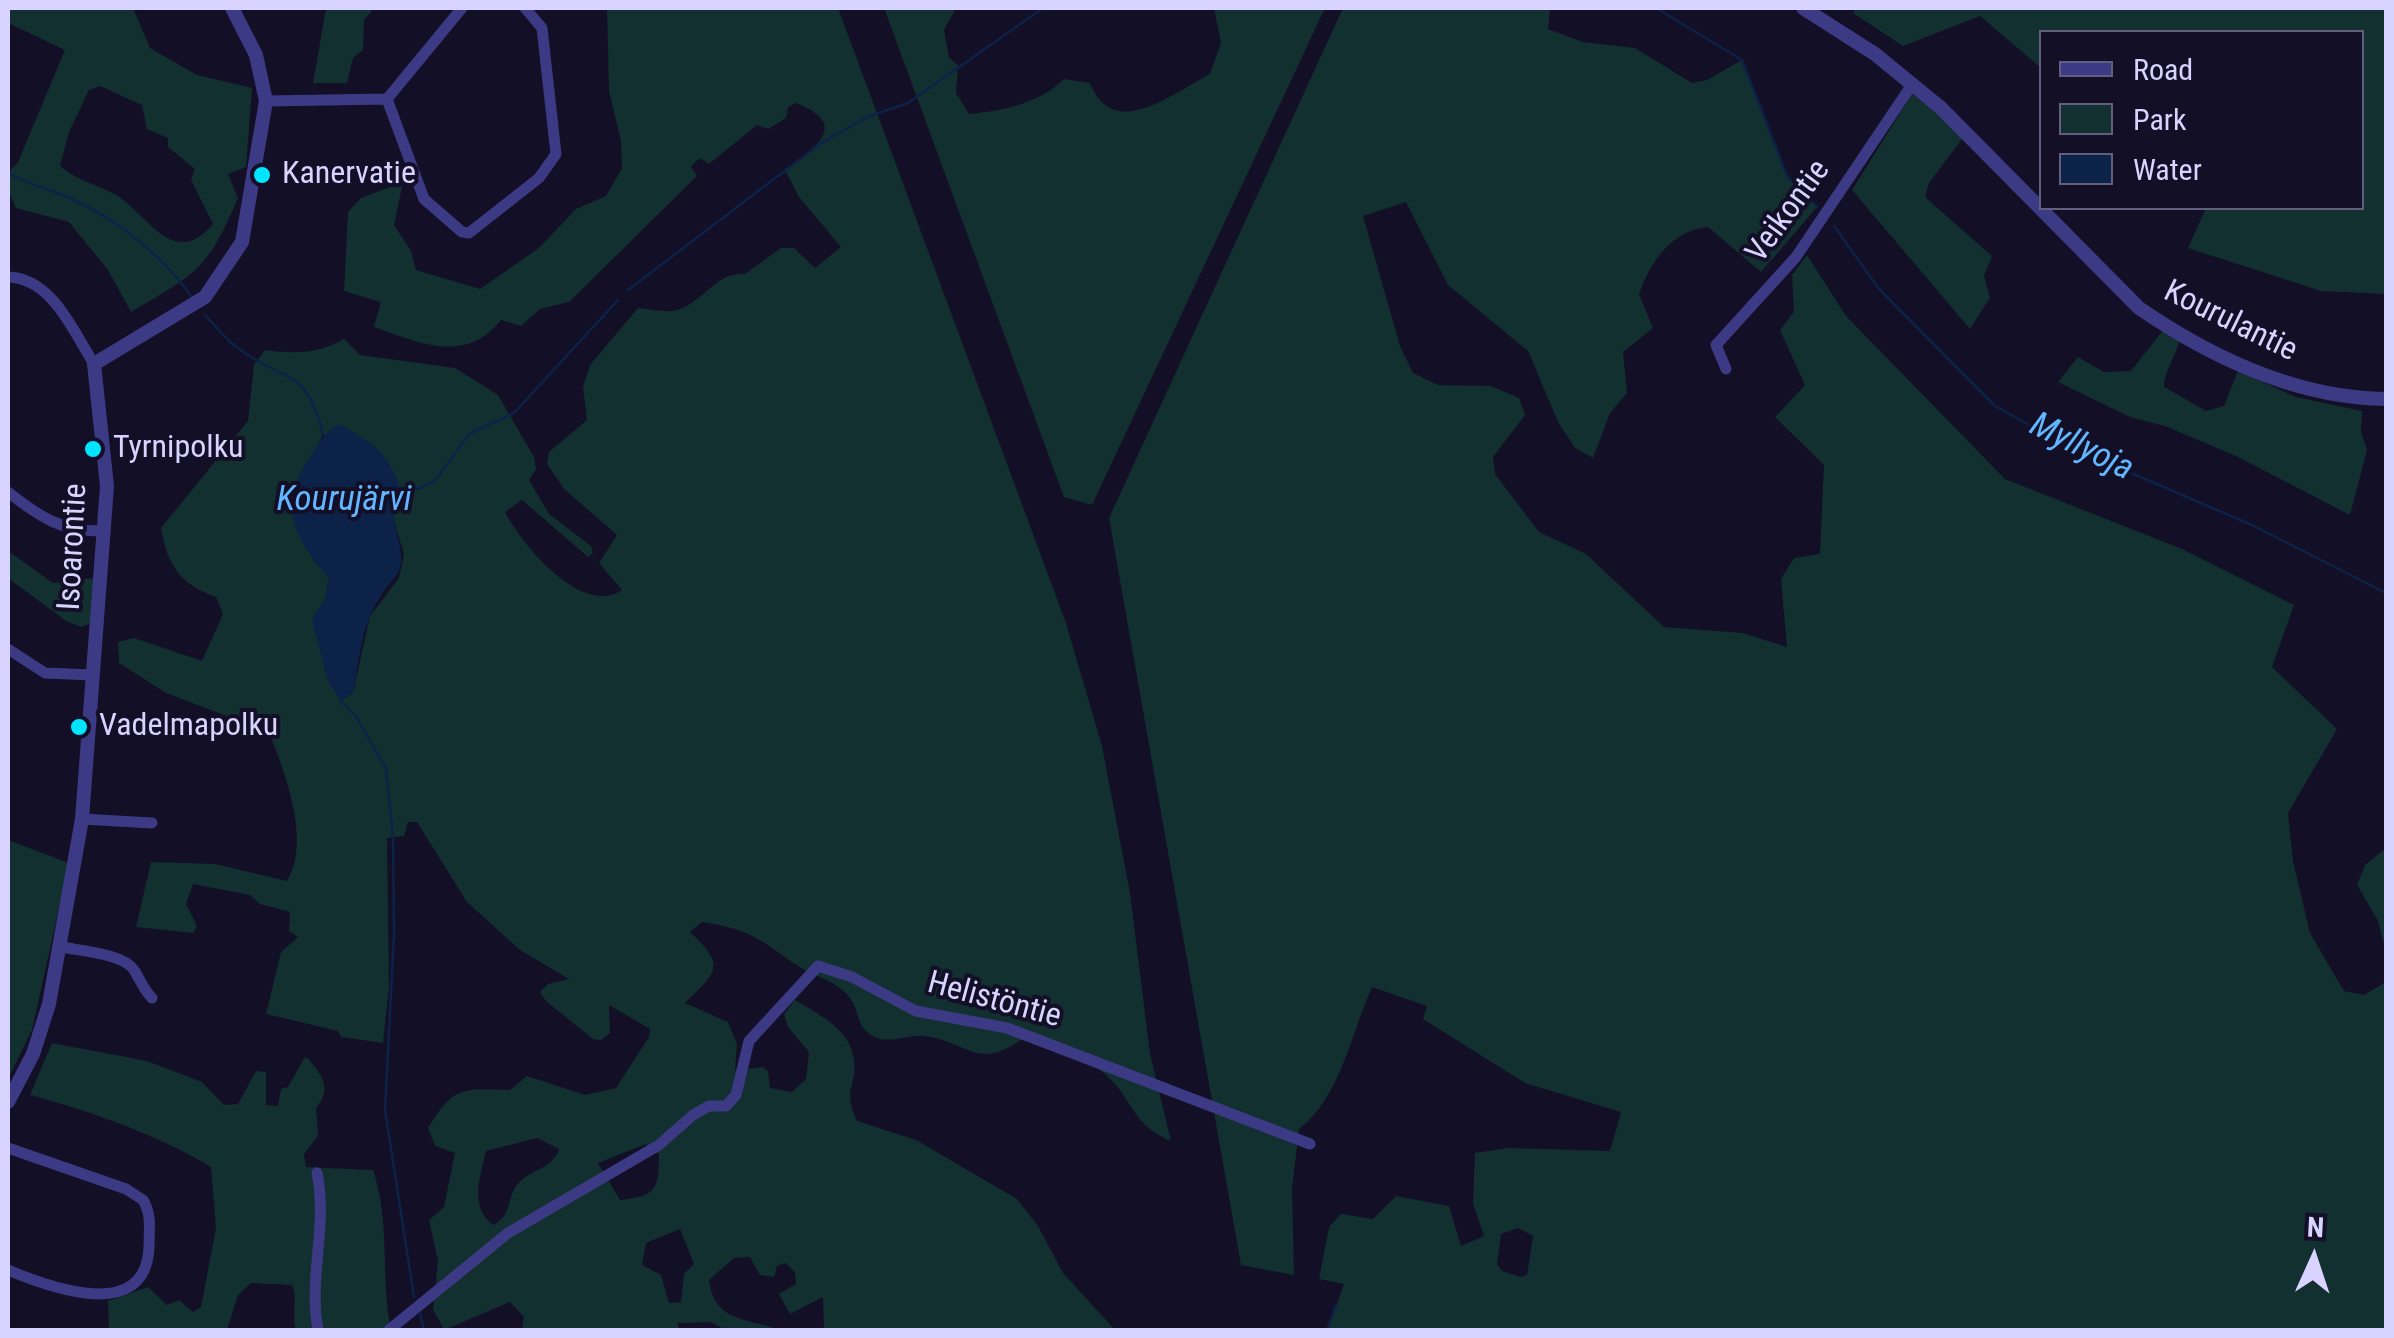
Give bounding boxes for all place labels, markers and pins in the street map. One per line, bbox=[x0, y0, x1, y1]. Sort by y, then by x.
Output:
place label: Kanervatie bbox=[282, 156, 416, 194]
marker: Kanervatie bbox=[251, 164, 273, 186]
place label: Tyrnipolku bbox=[113, 430, 244, 468]
marker: Tyrnipolku bbox=[82, 438, 104, 460]
place label: Vadelmapolku bbox=[99, 708, 278, 746]
marker: Vadelmapolku bbox=[68, 716, 90, 738]

